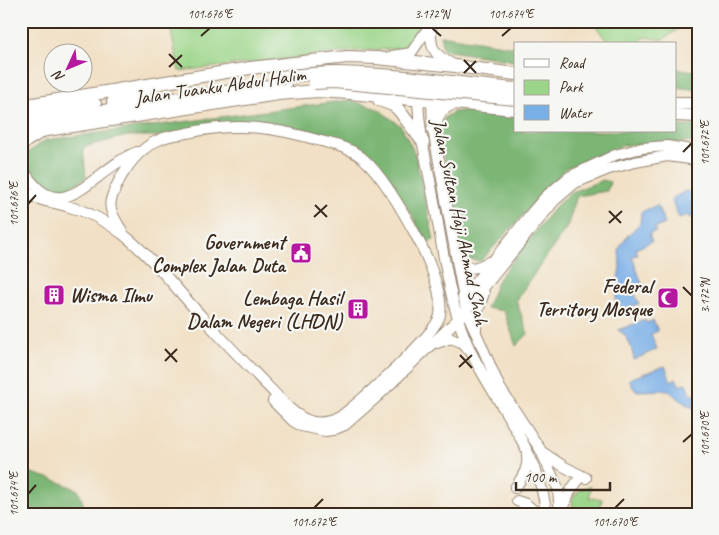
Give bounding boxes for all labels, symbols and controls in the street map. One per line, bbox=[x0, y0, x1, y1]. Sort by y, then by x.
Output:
text: 101.676°E bbox=[188, 6, 234, 22]
text: 3.172°N bbox=[415, 6, 451, 22]
text: 101.674°E bbox=[489, 6, 535, 22]
north arrow bbox=[42, 42, 92, 92]
legend bbox=[514, 42, 676, 132]
text: Road bbox=[559, 54, 586, 73]
street label: Jalan Tuanku Abdul Halim bbox=[132, 61, 308, 111]
text: N bbox=[48, 66, 68, 86]
text: Park bbox=[559, 78, 584, 97]
text: Water bbox=[559, 104, 593, 123]
street label: Jalan Sultan Haji Ahmad Shah bbox=[426, 115, 494, 329]
text: 101.672°E bbox=[697, 119, 713, 165]
text: 101.676°E bbox=[6, 180, 22, 226]
place label: Government Complex Jalan Duta bbox=[152, 230, 288, 278]
public building icon: Government Complex Jalan Duta bbox=[289, 241, 313, 265]
place label: Federal Territory Mosque bbox=[536, 274, 655, 323]
text: 3.172°N bbox=[697, 277, 713, 313]
building icon: Wisma Ilmu bbox=[42, 283, 66, 307]
place label: Wisma Ilmu bbox=[70, 283, 153, 308]
place label: Lembaga Hasil Dalam Negeri (LHDN) bbox=[187, 286, 345, 334]
mosque icon: Federal Territory Mosque bbox=[656, 286, 680, 310]
building icon: Lembaga Hasil Dalam Negeri (LHDN) bbox=[346, 297, 370, 321]
text: 101.670°E bbox=[697, 410, 713, 456]
scale bar bbox=[516, 460, 610, 492]
text: 100 m bbox=[524, 468, 558, 487]
text: 101.674°E bbox=[6, 470, 22, 516]
text: 101.672°E bbox=[292, 514, 338, 530]
text: 101.670°E bbox=[593, 514, 639, 530]

